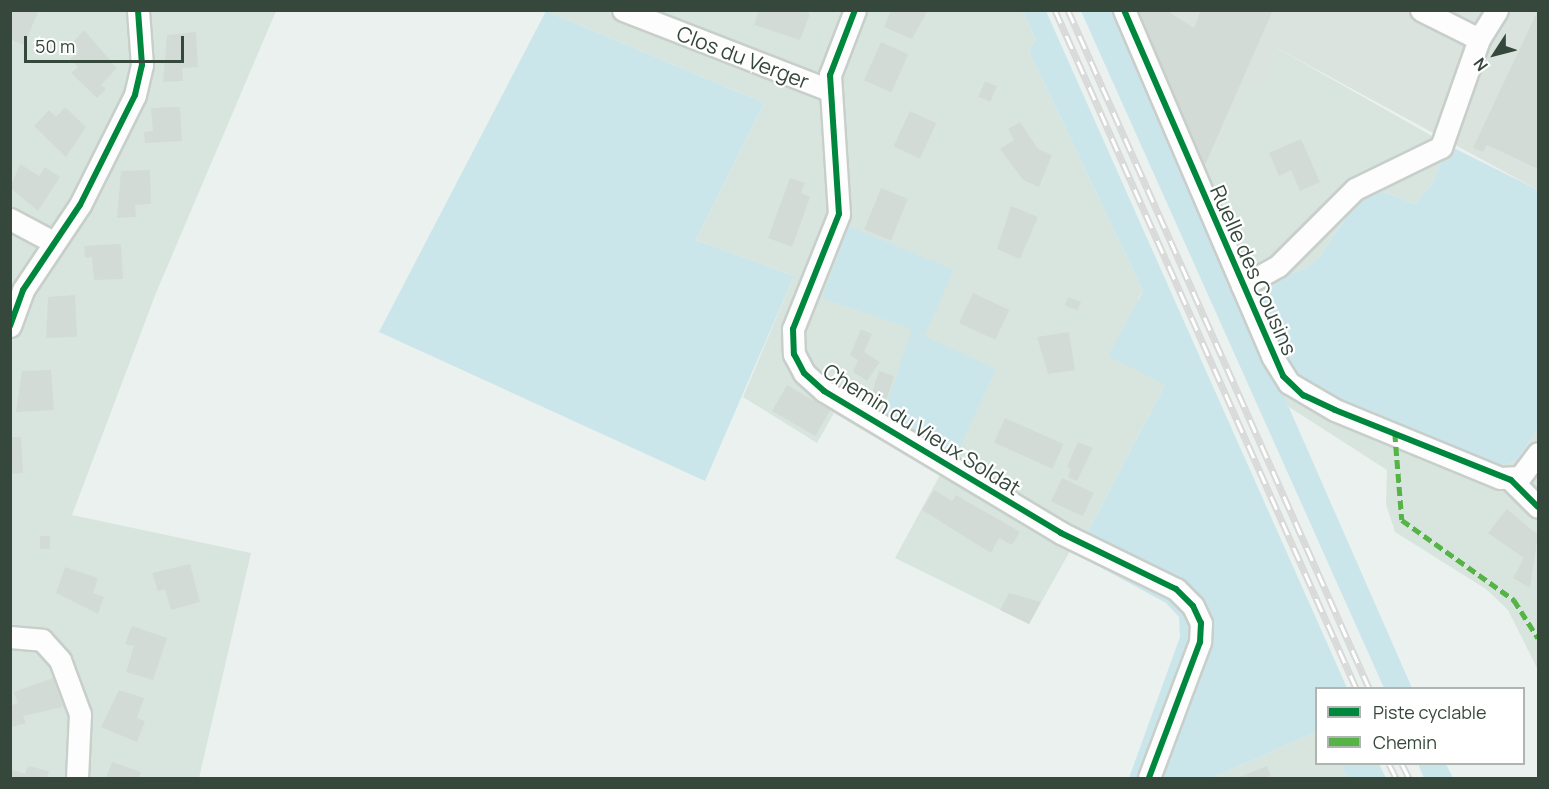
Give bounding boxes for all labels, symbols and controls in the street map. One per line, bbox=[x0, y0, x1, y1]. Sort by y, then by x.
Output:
street label: Clos du Verger bbox=[673, 20, 813, 94]
scale bar bbox=[27, 24, 188, 62]
north arrow bbox=[1465, 24, 1525, 84]
text: 50 m bbox=[35, 34, 75, 58]
text: N bbox=[1468, 53, 1493, 76]
street label: Ruelle des Cousins bbox=[1205, 181, 1303, 359]
street label: Chemin du Vieux Soldat bbox=[819, 358, 1025, 500]
legend bbox=[1315, 687, 1525, 765]
text: Piste cyclable bbox=[1373, 700, 1487, 724]
text: Chemin bbox=[1373, 730, 1437, 754]

